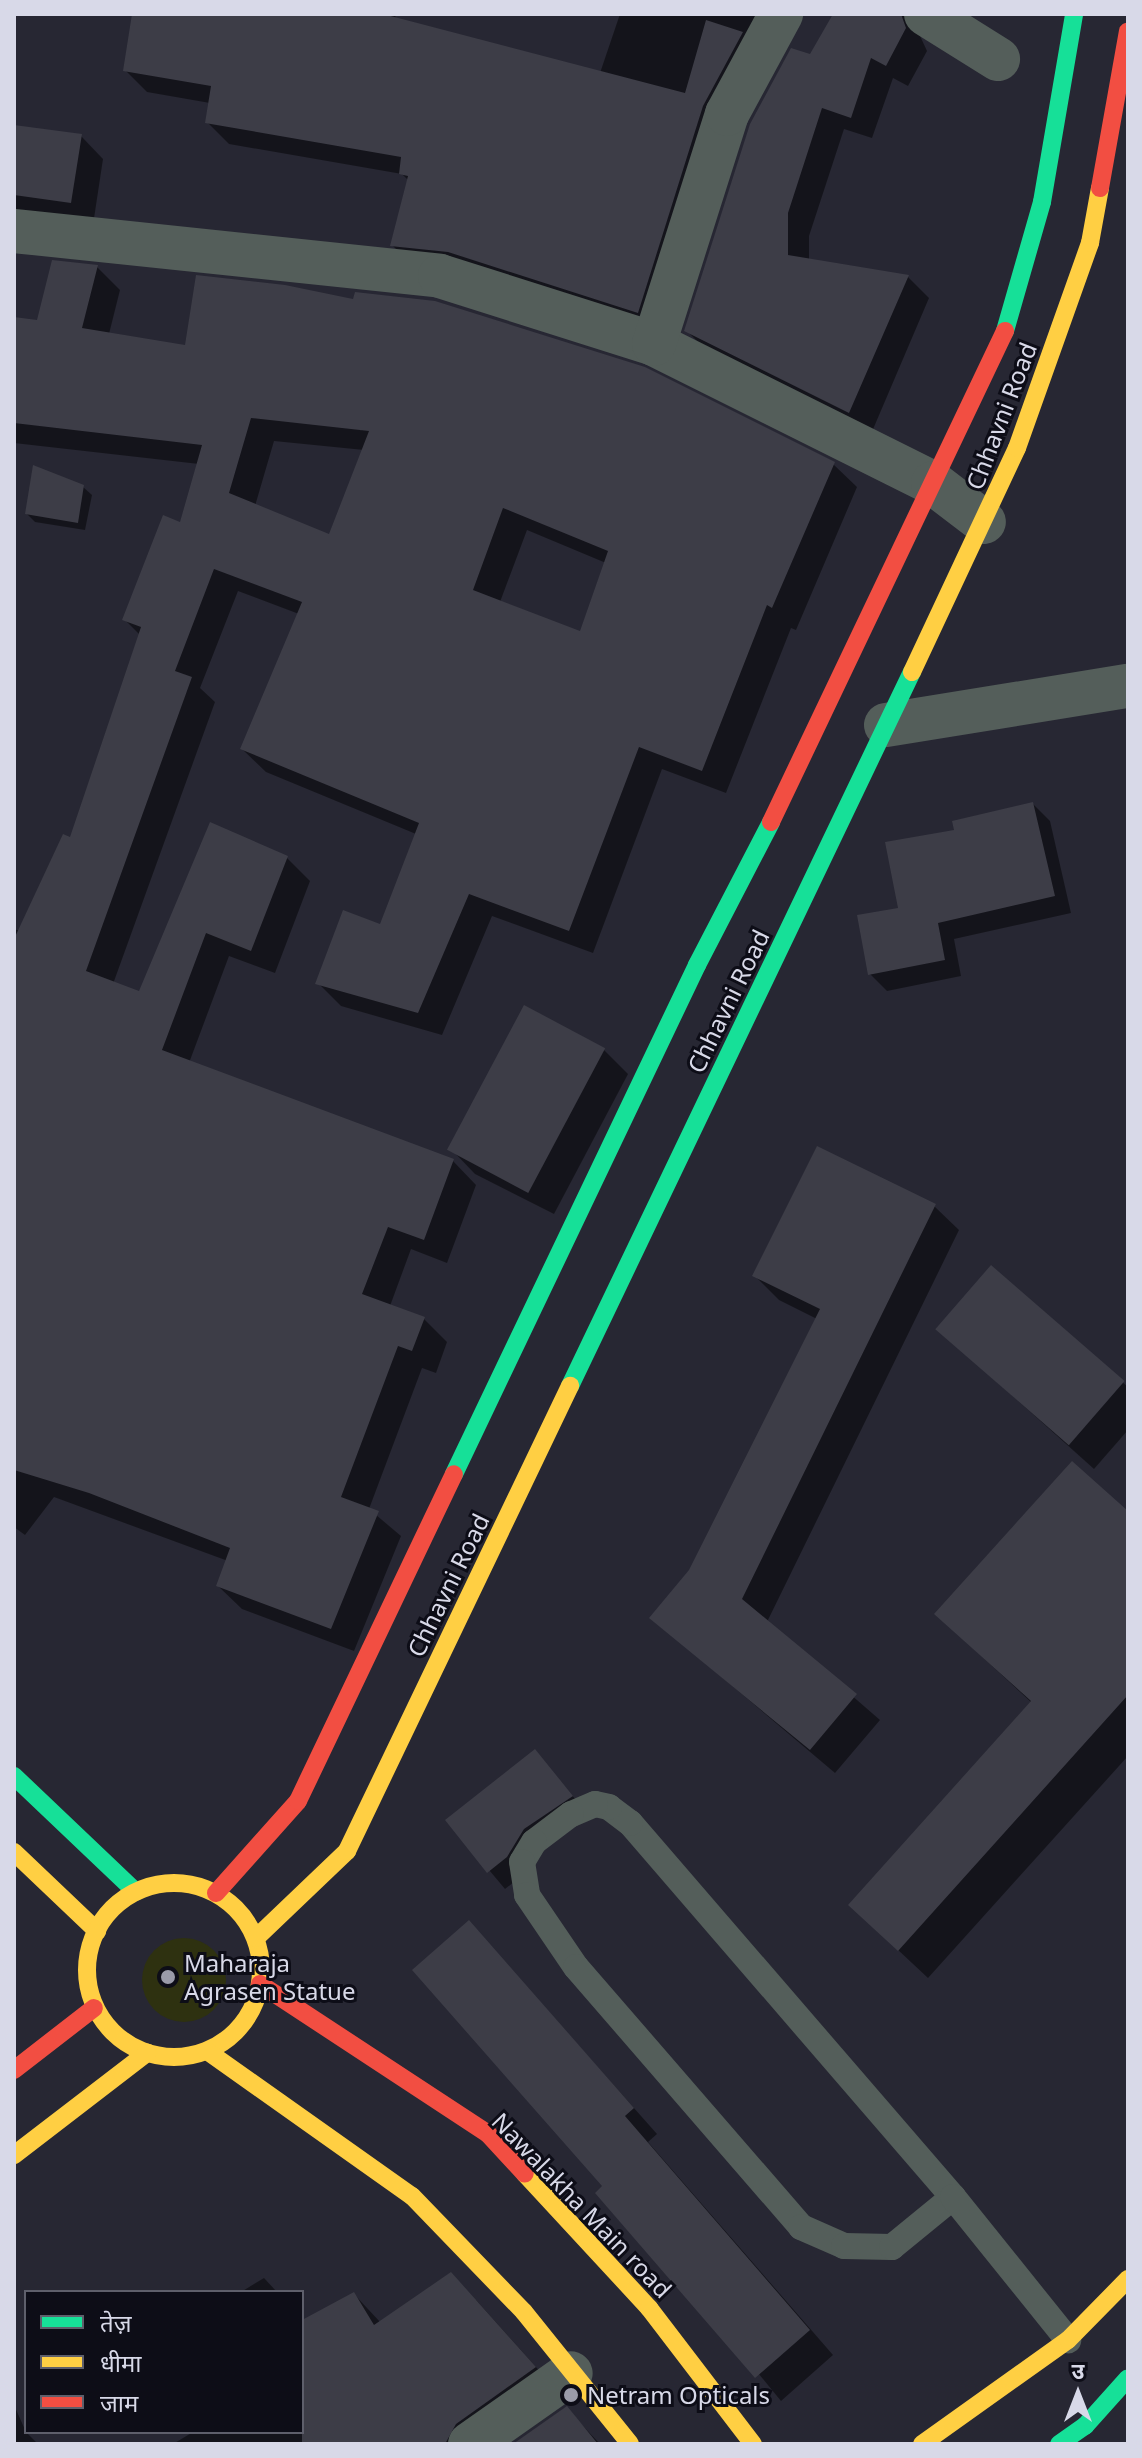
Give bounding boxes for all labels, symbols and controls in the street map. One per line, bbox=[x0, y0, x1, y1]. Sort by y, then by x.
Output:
street label: Chhavni Road bbox=[960, 338, 1042, 494]
street label: Chhavni Road bbox=[681, 925, 775, 1077]
street label: Chhavni Road bbox=[401, 1509, 495, 1661]
place label: Maharaja Agrasen Statue bbox=[184, 1949, 355, 2005]
marker: Maharaja Agrasen Statue bbox=[159, 1968, 177, 1986]
street label: Nawalakha Main road bbox=[486, 2107, 678, 2303]
legend bbox=[24, 2290, 304, 2434]
text: तेज़ bbox=[100, 2306, 132, 2339]
text: धीमा bbox=[100, 2346, 142, 2379]
north arrow bbox=[1038, 2354, 1118, 2434]
text: उ bbox=[1072, 2355, 1084, 2385]
place label: Netram Opticals bbox=[587, 2381, 770, 2409]
text: जाम bbox=[100, 2386, 138, 2419]
marker: Netram Opticals bbox=[562, 2386, 580, 2404]

